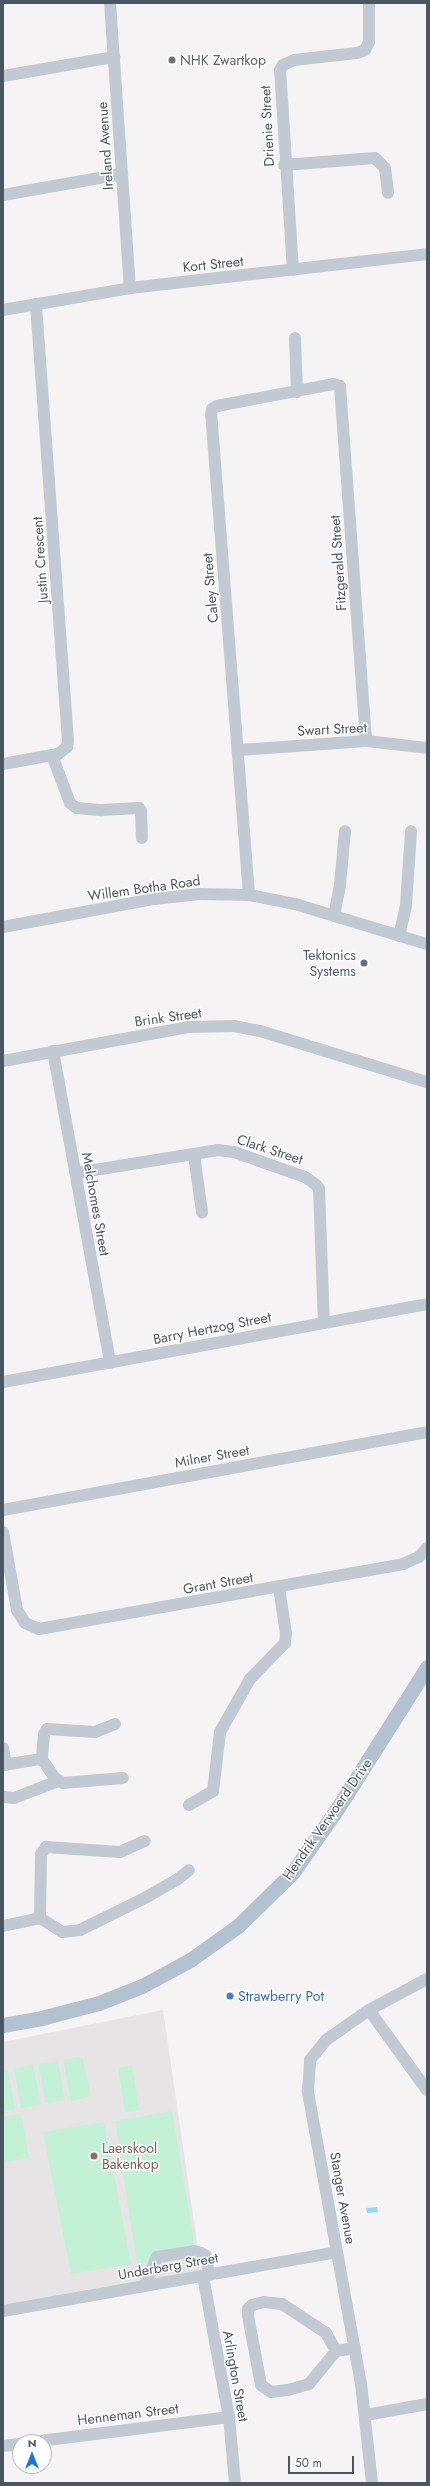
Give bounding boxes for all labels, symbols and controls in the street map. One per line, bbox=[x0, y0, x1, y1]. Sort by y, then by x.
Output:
place label: NHK Zwartkop bbox=[180, 52, 266, 68]
marker: NHK Zwartkop bbox=[167, 55, 177, 65]
street label: Drienie Street bbox=[256, 85, 278, 167]
street label: Ireland Avenue bbox=[94, 101, 116, 191]
street label: Kort Street bbox=[182, 252, 244, 276]
street label: Fitzgerald Street bbox=[326, 515, 350, 611]
street label: Justin Crescent bbox=[29, 516, 51, 604]
street label: Caley Street bbox=[199, 552, 221, 624]
street label: Swart Street bbox=[297, 719, 367, 739]
street label: Willem Botha Road bbox=[87, 872, 201, 904]
place label: Tektonics Systems bbox=[303, 947, 356, 980]
marker: Tektonics Systems bbox=[359, 958, 369, 968]
street label: Brink Street bbox=[133, 1004, 203, 1030]
street label: Clark Street bbox=[235, 1130, 305, 1168]
street label: Melchomes Street bbox=[79, 1151, 113, 1257]
street label: Barry Hertzog Street bbox=[152, 1308, 272, 1348]
street label: Milner Street bbox=[174, 1441, 250, 1471]
street label: Grant Street bbox=[182, 1569, 254, 1597]
street label: Hendrik Verwoerd Drive bbox=[279, 1755, 375, 1883]
place label: Strawberry Pot bbox=[238, 1988, 324, 2004]
marker: Strawberry Pot bbox=[225, 1991, 235, 2001]
place label: Laerskool Bakenkop bbox=[102, 2140, 159, 2172]
marker: Laerskool Bakenkop bbox=[89, 2151, 99, 2161]
street label: Stanger Avenue bbox=[327, 2151, 359, 2245]
street label: Underberg Street bbox=[117, 2249, 219, 2283]
street label: Arlington Street bbox=[220, 2329, 252, 2423]
street label: Henneman Street bbox=[76, 2399, 180, 2429]
north arrow bbox=[12, 2434, 52, 2474]
text: N bbox=[28, 2435, 36, 2451]
scale bar bbox=[290, 2448, 356, 2474]
text: 50 m bbox=[295, 2454, 322, 2472]

